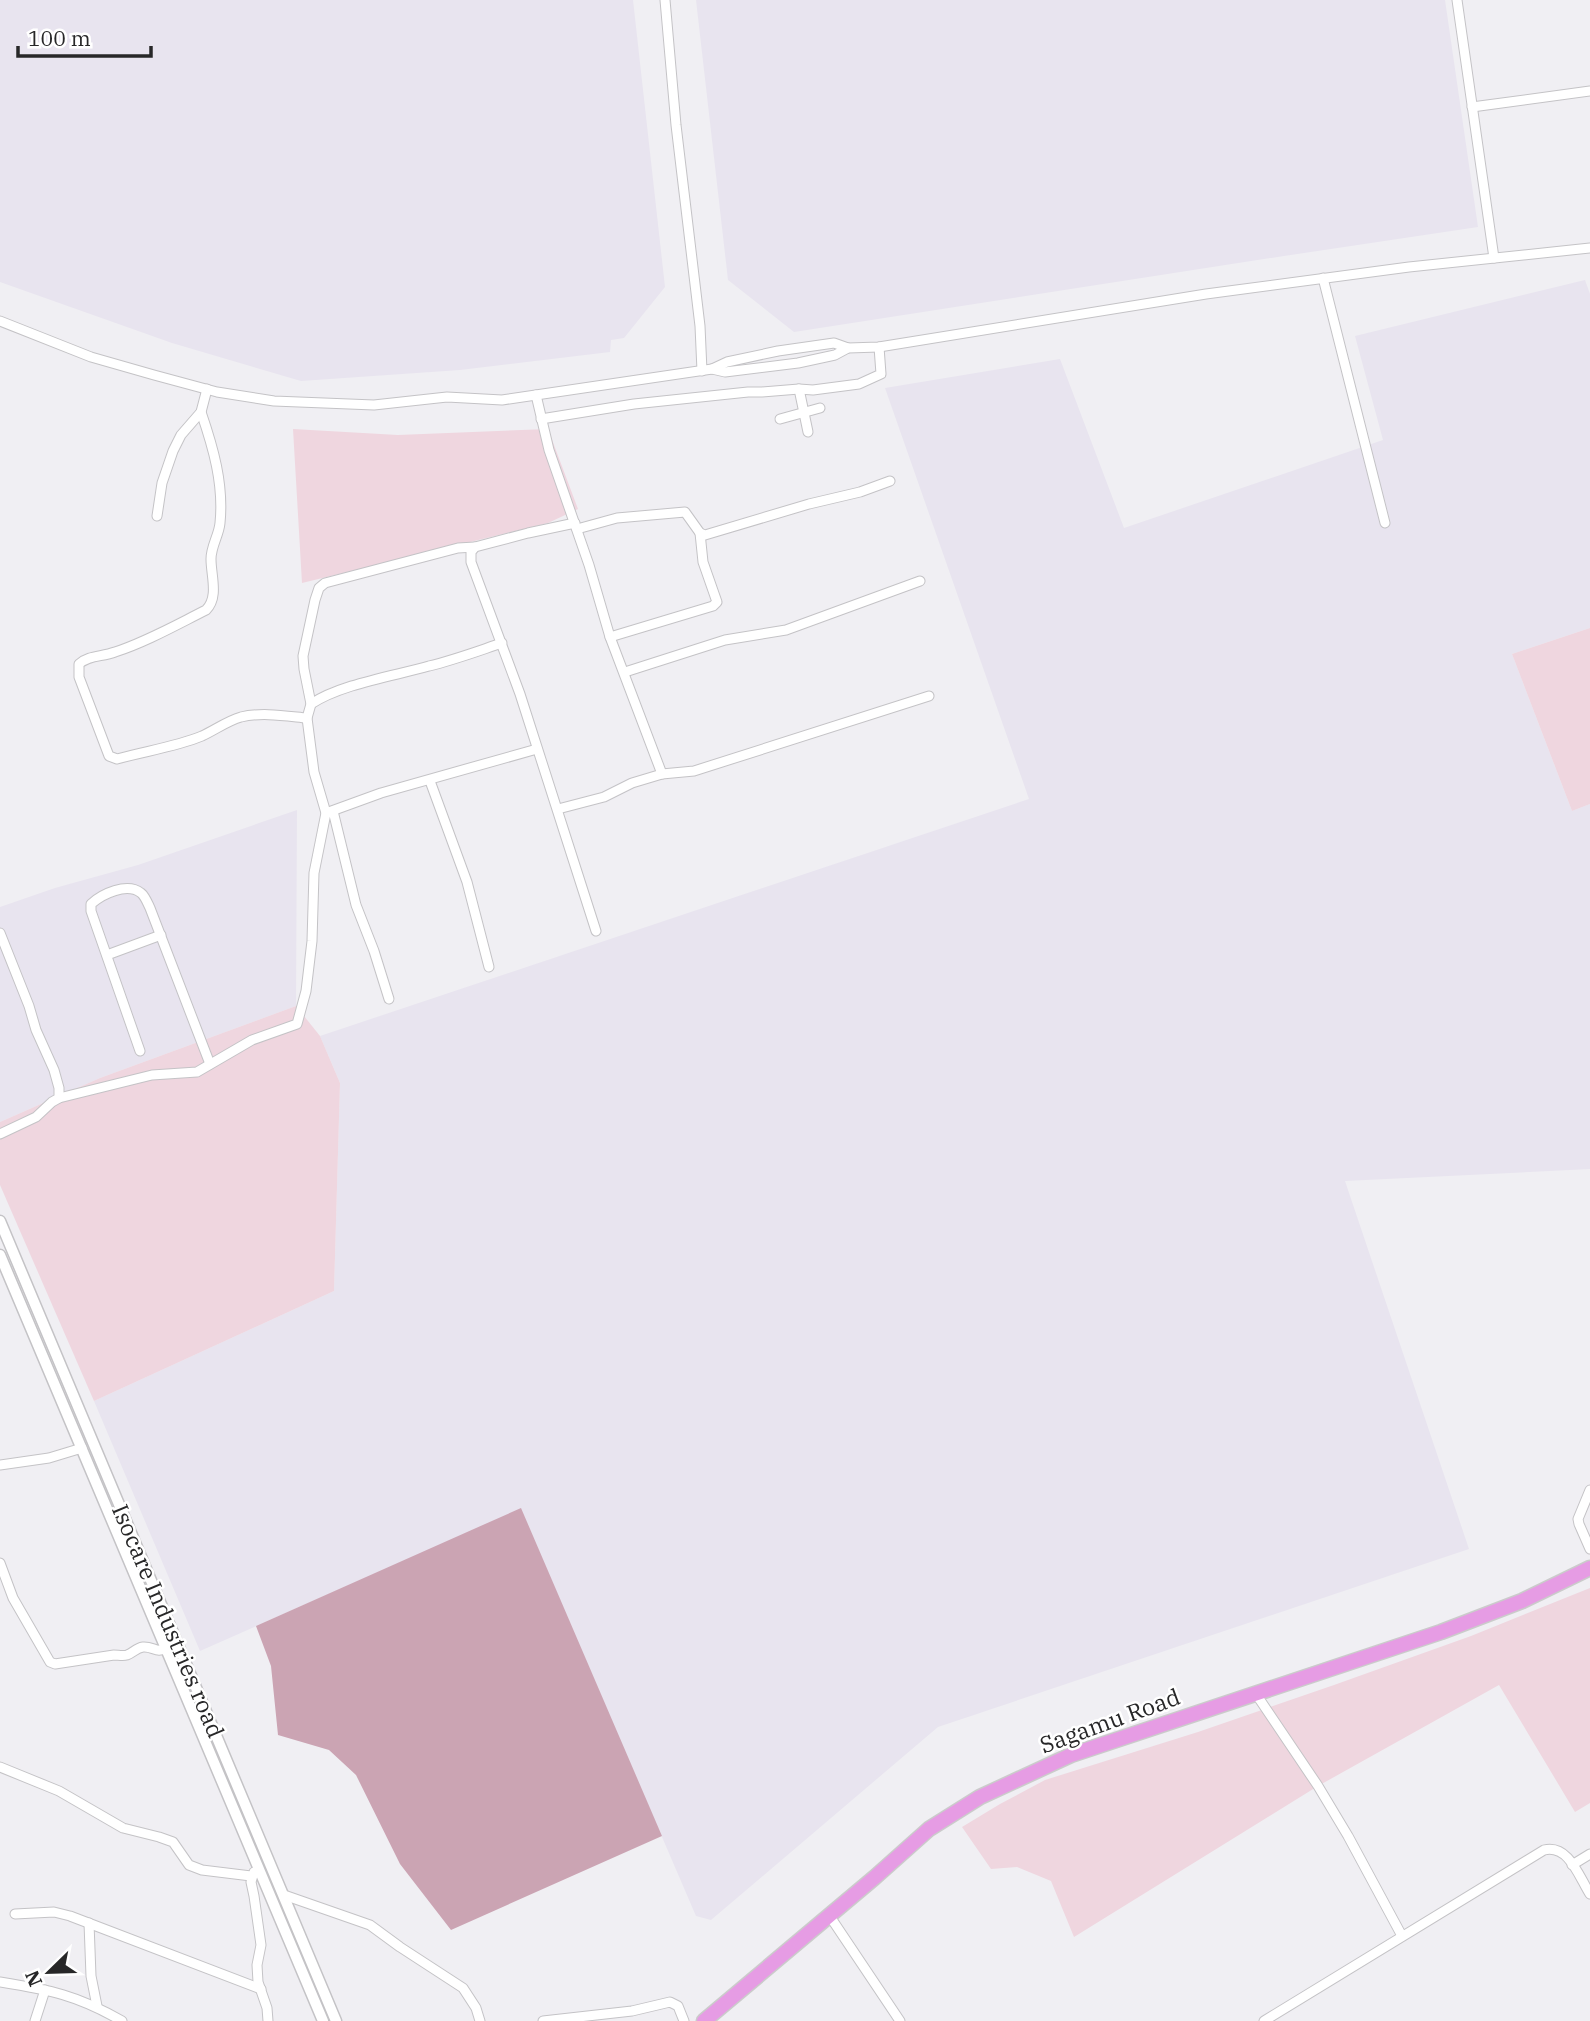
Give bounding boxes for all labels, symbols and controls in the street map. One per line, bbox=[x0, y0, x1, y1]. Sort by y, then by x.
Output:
scale bar bbox=[18, 14, 150, 58]
text: 100 m bbox=[28, 24, 91, 52]
street label: Isocare Industries road bbox=[106, 1499, 232, 1742]
street label: Sagamu Road bbox=[1035, 1681, 1184, 1759]
north arrow bbox=[14, 1937, 84, 2007]
text: N bbox=[19, 1967, 47, 1990]

